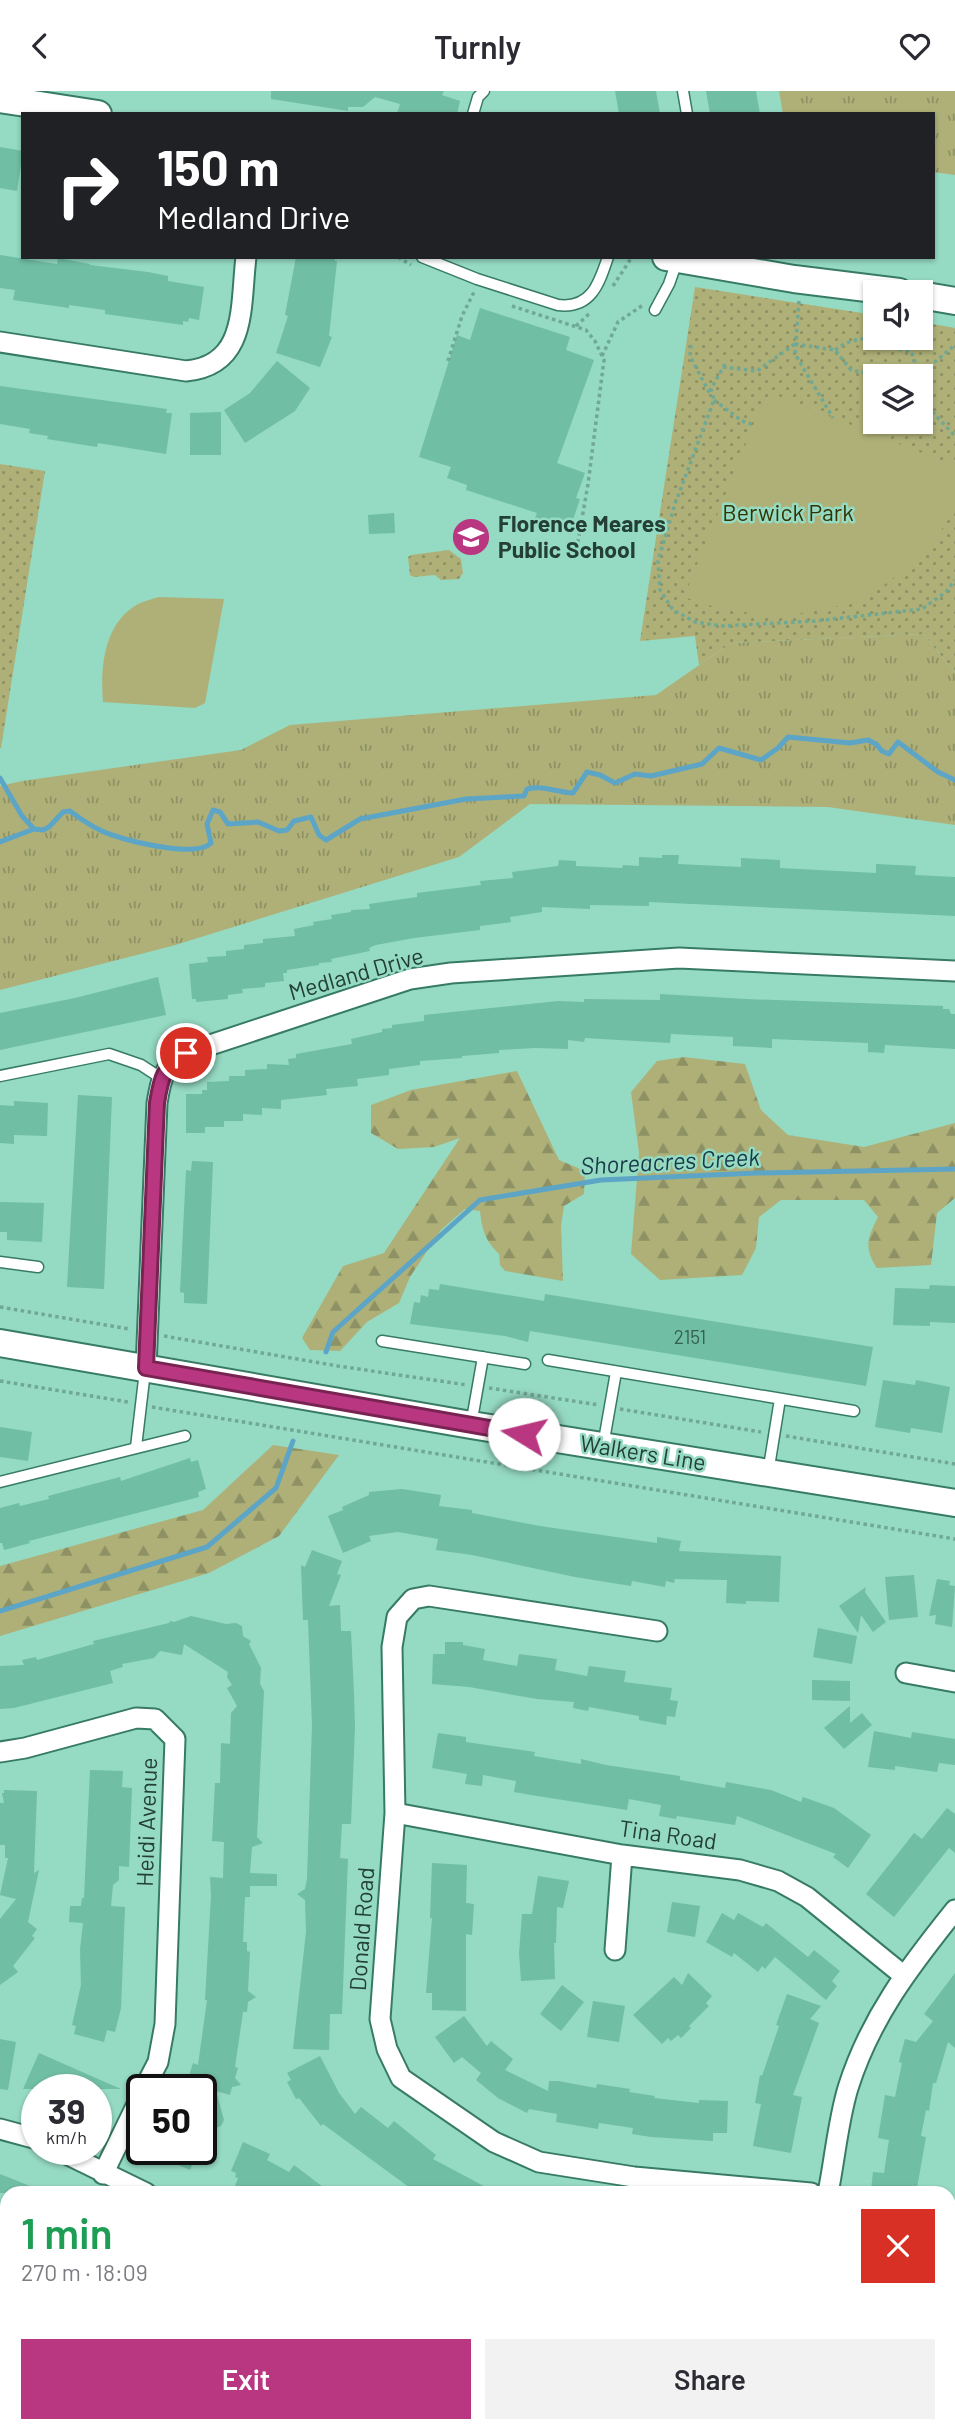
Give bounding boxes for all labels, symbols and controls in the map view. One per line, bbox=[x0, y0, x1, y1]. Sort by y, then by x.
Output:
icon: back bbox=[21, 27, 59, 65]
text: Turnly bbox=[434, 27, 521, 65]
icon: heart bbox=[896, 27, 934, 65]
text: 150 m bbox=[157, 137, 279, 196]
icon: right bbox=[42, 140, 133, 231]
text: Medland Drive bbox=[157, 197, 350, 235]
map controls bbox=[863, 280, 933, 434]
button: sound bbox=[863, 280, 933, 350]
button: layers bbox=[863, 364, 933, 434]
park label: Berwick Park bbox=[722, 498, 854, 526]
place label: Florence Meares Public School bbox=[498, 509, 666, 563]
school or university icon: Florence Meares Public School bbox=[450, 516, 492, 558]
street label: Medland Drive bbox=[285, 940, 426, 1006]
pin bbox=[156, 1023, 216, 1083]
icon: arrive bbox=[167, 1034, 205, 1072]
water label: Shoreacres Creek bbox=[579, 1141, 761, 1180]
house number: 2151 bbox=[674, 1325, 706, 1348]
position arrow bbox=[487, 1397, 561, 1471]
street label: Walkers Line bbox=[578, 1428, 708, 1476]
street label: Heidi Avenue bbox=[130, 1757, 162, 1887]
street label: Tina Road bbox=[618, 1813, 719, 1855]
street label: Donald Road bbox=[343, 1866, 379, 1992]
speed limit sign: 50 bbox=[126, 2074, 217, 2165]
text: 39 bbox=[48, 2089, 85, 2131]
text: km/h bbox=[46, 2126, 87, 2148]
text: 1 min bbox=[21, 2207, 113, 2257]
button: close bbox=[861, 2209, 935, 2283]
text: 270 m · 18:09 bbox=[21, 2258, 148, 2286]
button: Exit bbox=[21, 2339, 471, 2419]
button: Share bbox=[485, 2339, 935, 2419]

